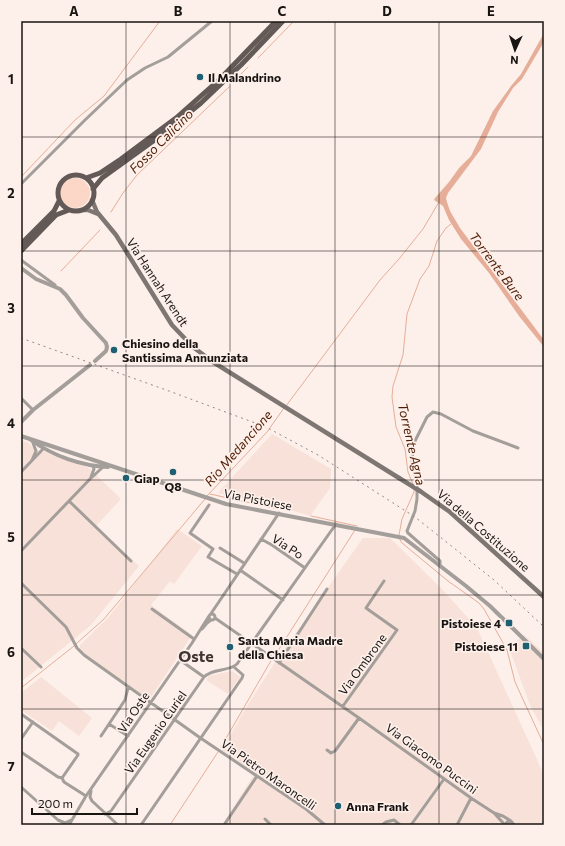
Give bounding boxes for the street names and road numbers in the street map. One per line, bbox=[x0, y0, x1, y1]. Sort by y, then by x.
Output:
street label: Via Hannah Arendt bbox=[124, 235, 192, 329]
street label: Via Pistoiese bbox=[223, 486, 293, 512]
street label: Via della Costituzione bbox=[435, 486, 533, 574]
street label: Via Po bbox=[270, 531, 306, 561]
street label: Via Ombrone bbox=[335, 631, 389, 697]
street label: Via Eugenio Curiel bbox=[121, 688, 189, 776]
street label: Via Oste bbox=[114, 689, 152, 735]
street label: Via Giacomo Puccini bbox=[383, 720, 481, 796]
street label: Via Pietro Maroncelli bbox=[219, 736, 319, 812]

